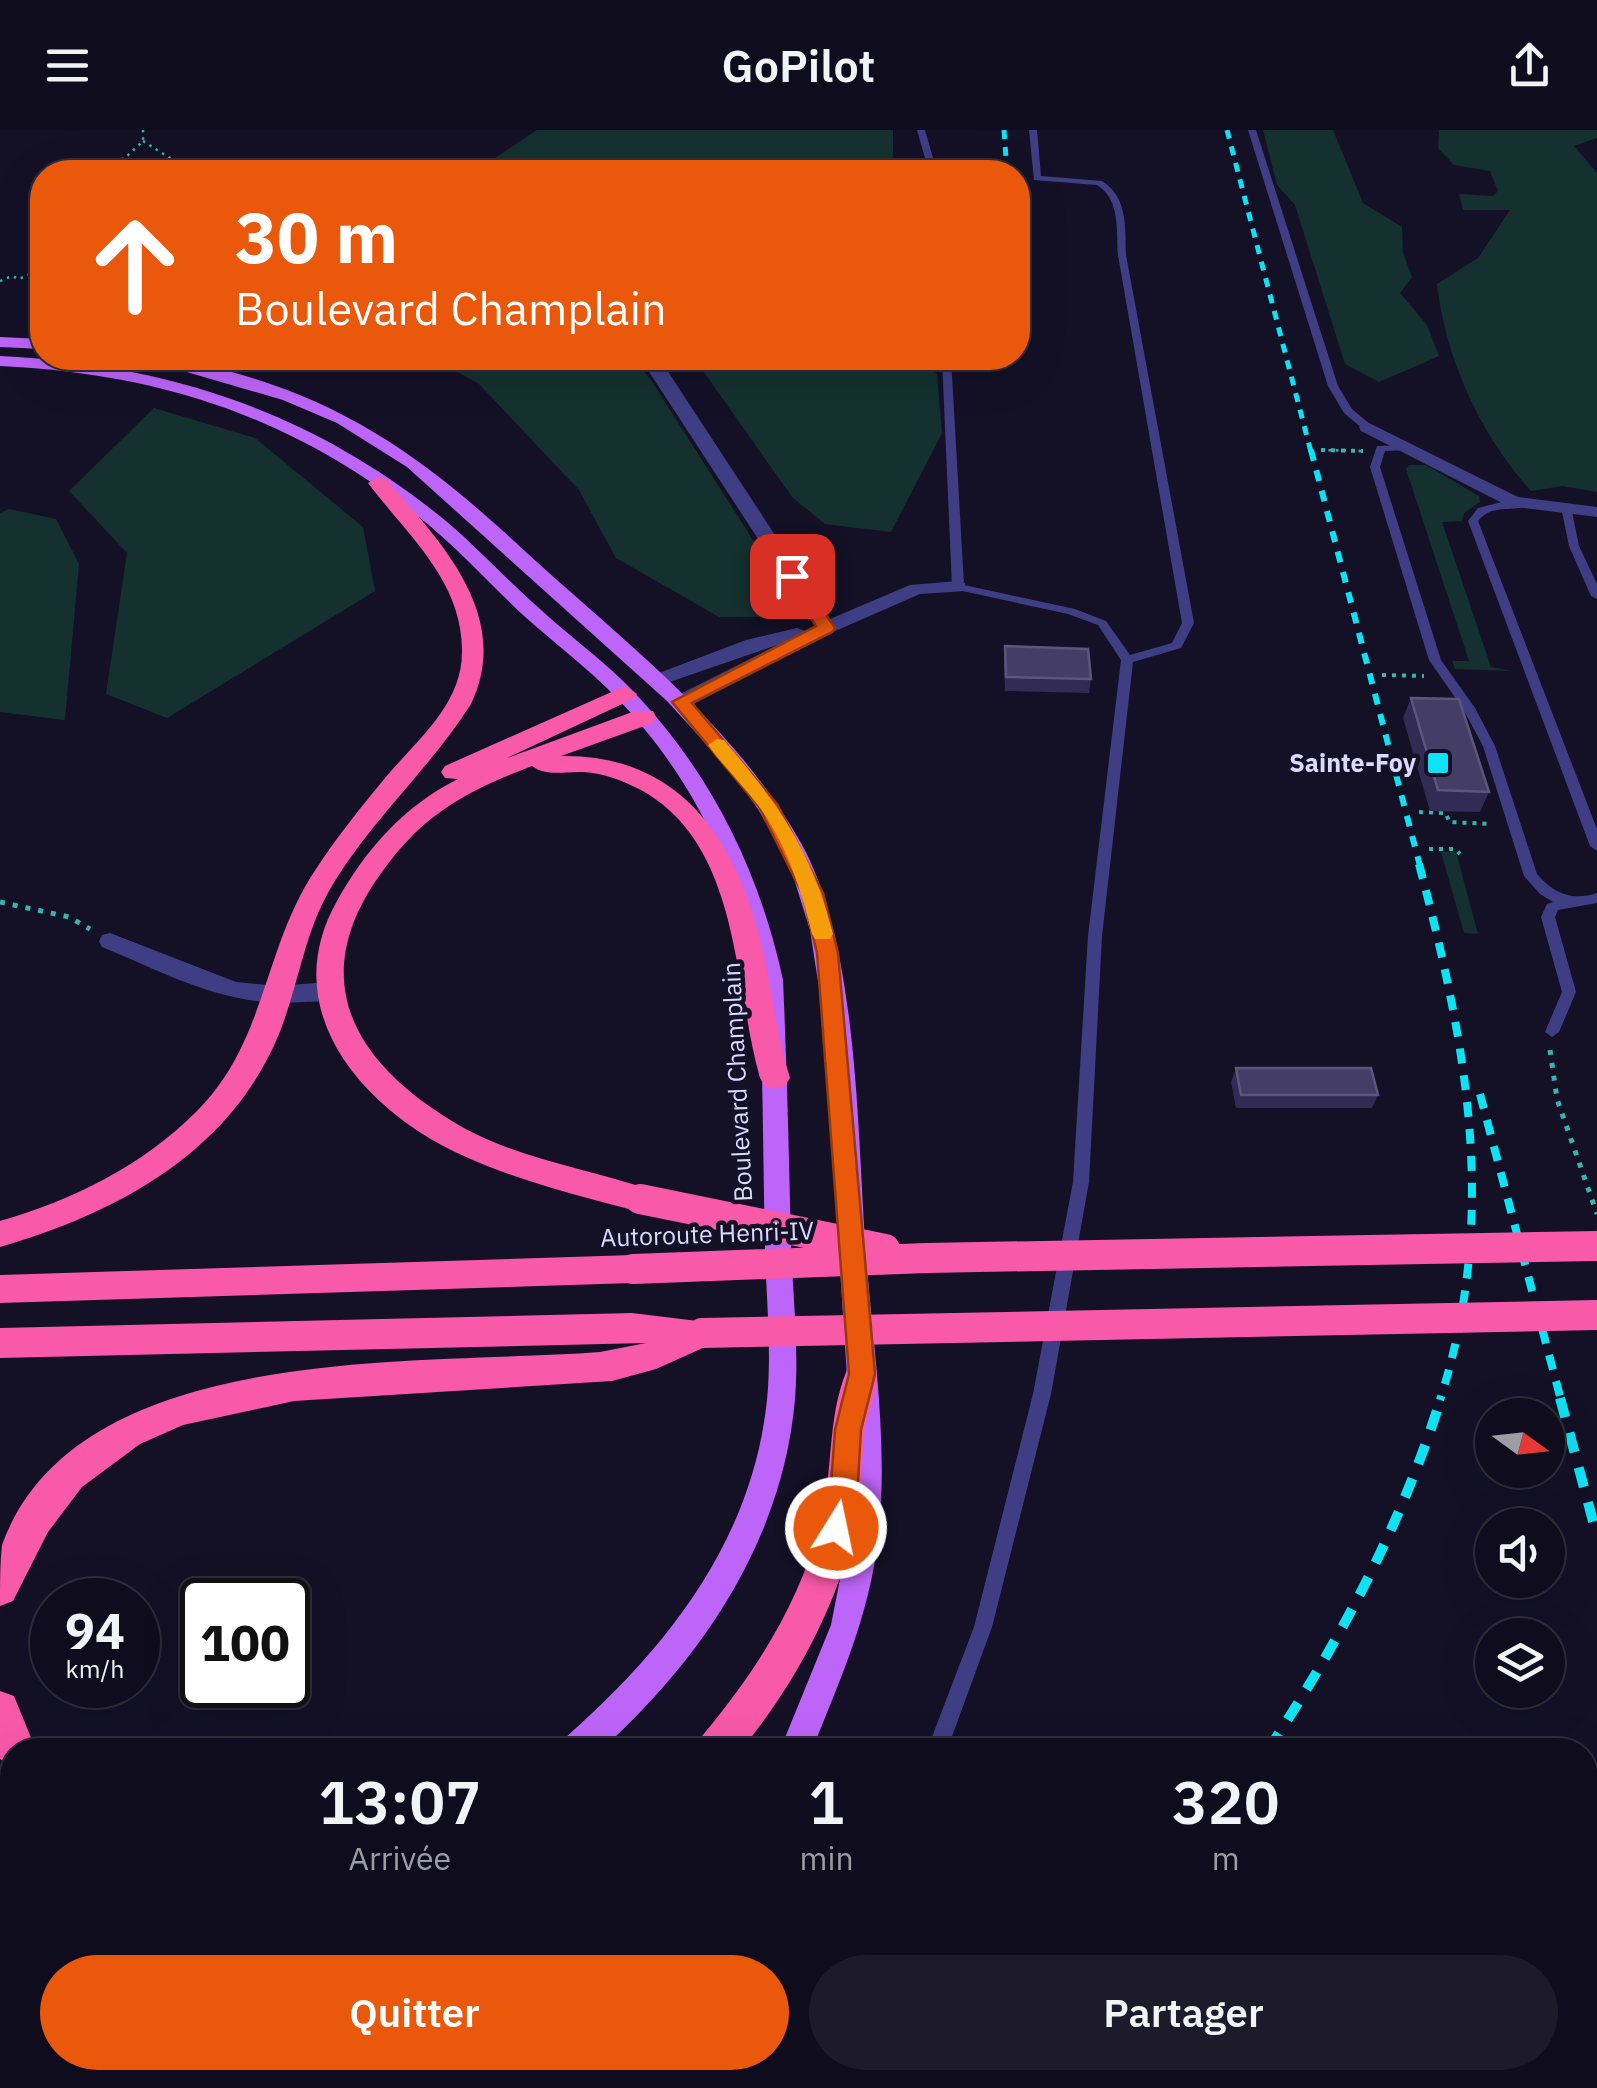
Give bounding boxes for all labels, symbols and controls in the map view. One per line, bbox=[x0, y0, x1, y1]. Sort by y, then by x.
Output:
text: GoPilot bbox=[722, 36, 875, 94]
icon: menu bbox=[40, 38, 95, 93]
icon: share bbox=[1502, 38, 1557, 93]
text: 30 m bbox=[235, 191, 398, 282]
icon: ahead bbox=[70, 200, 200, 330]
text: Boulevard Champlain bbox=[235, 279, 666, 337]
pin bbox=[750, 534, 835, 619]
icon: arrive bbox=[765, 549, 820, 604]
place label: Sainte-Foy bbox=[1289, 746, 1417, 779]
marker: Sainte-Foy bbox=[1425, 750, 1451, 776]
street label: Boulevard Champlain bbox=[714, 961, 759, 1203]
street label: Autoroute Henri-IV bbox=[600, 1213, 814, 1254]
north arrow bbox=[1475, 1398, 1565, 1488]
map controls bbox=[1475, 1398, 1565, 1708]
position arrow bbox=[784, 1476, 888, 1580]
button: sound bbox=[1475, 1508, 1565, 1598]
speed limit sign: 100 bbox=[180, 1578, 310, 1708]
text: 94 bbox=[65, 1598, 125, 1663]
button: layers bbox=[1475, 1618, 1565, 1708]
text: km/h bbox=[66, 1652, 124, 1685]
text: 13:07 bbox=[318, 1762, 481, 1841]
text: 1 bbox=[809, 1762, 845, 1841]
text: 320 bbox=[1172, 1762, 1280, 1841]
text: Arrivée bbox=[348, 1837, 451, 1879]
text: min bbox=[799, 1837, 854, 1879]
text: m bbox=[1212, 1837, 1240, 1879]
button: Quitter bbox=[40, 1955, 789, 2070]
button: Partager bbox=[809, 1955, 1558, 2070]

